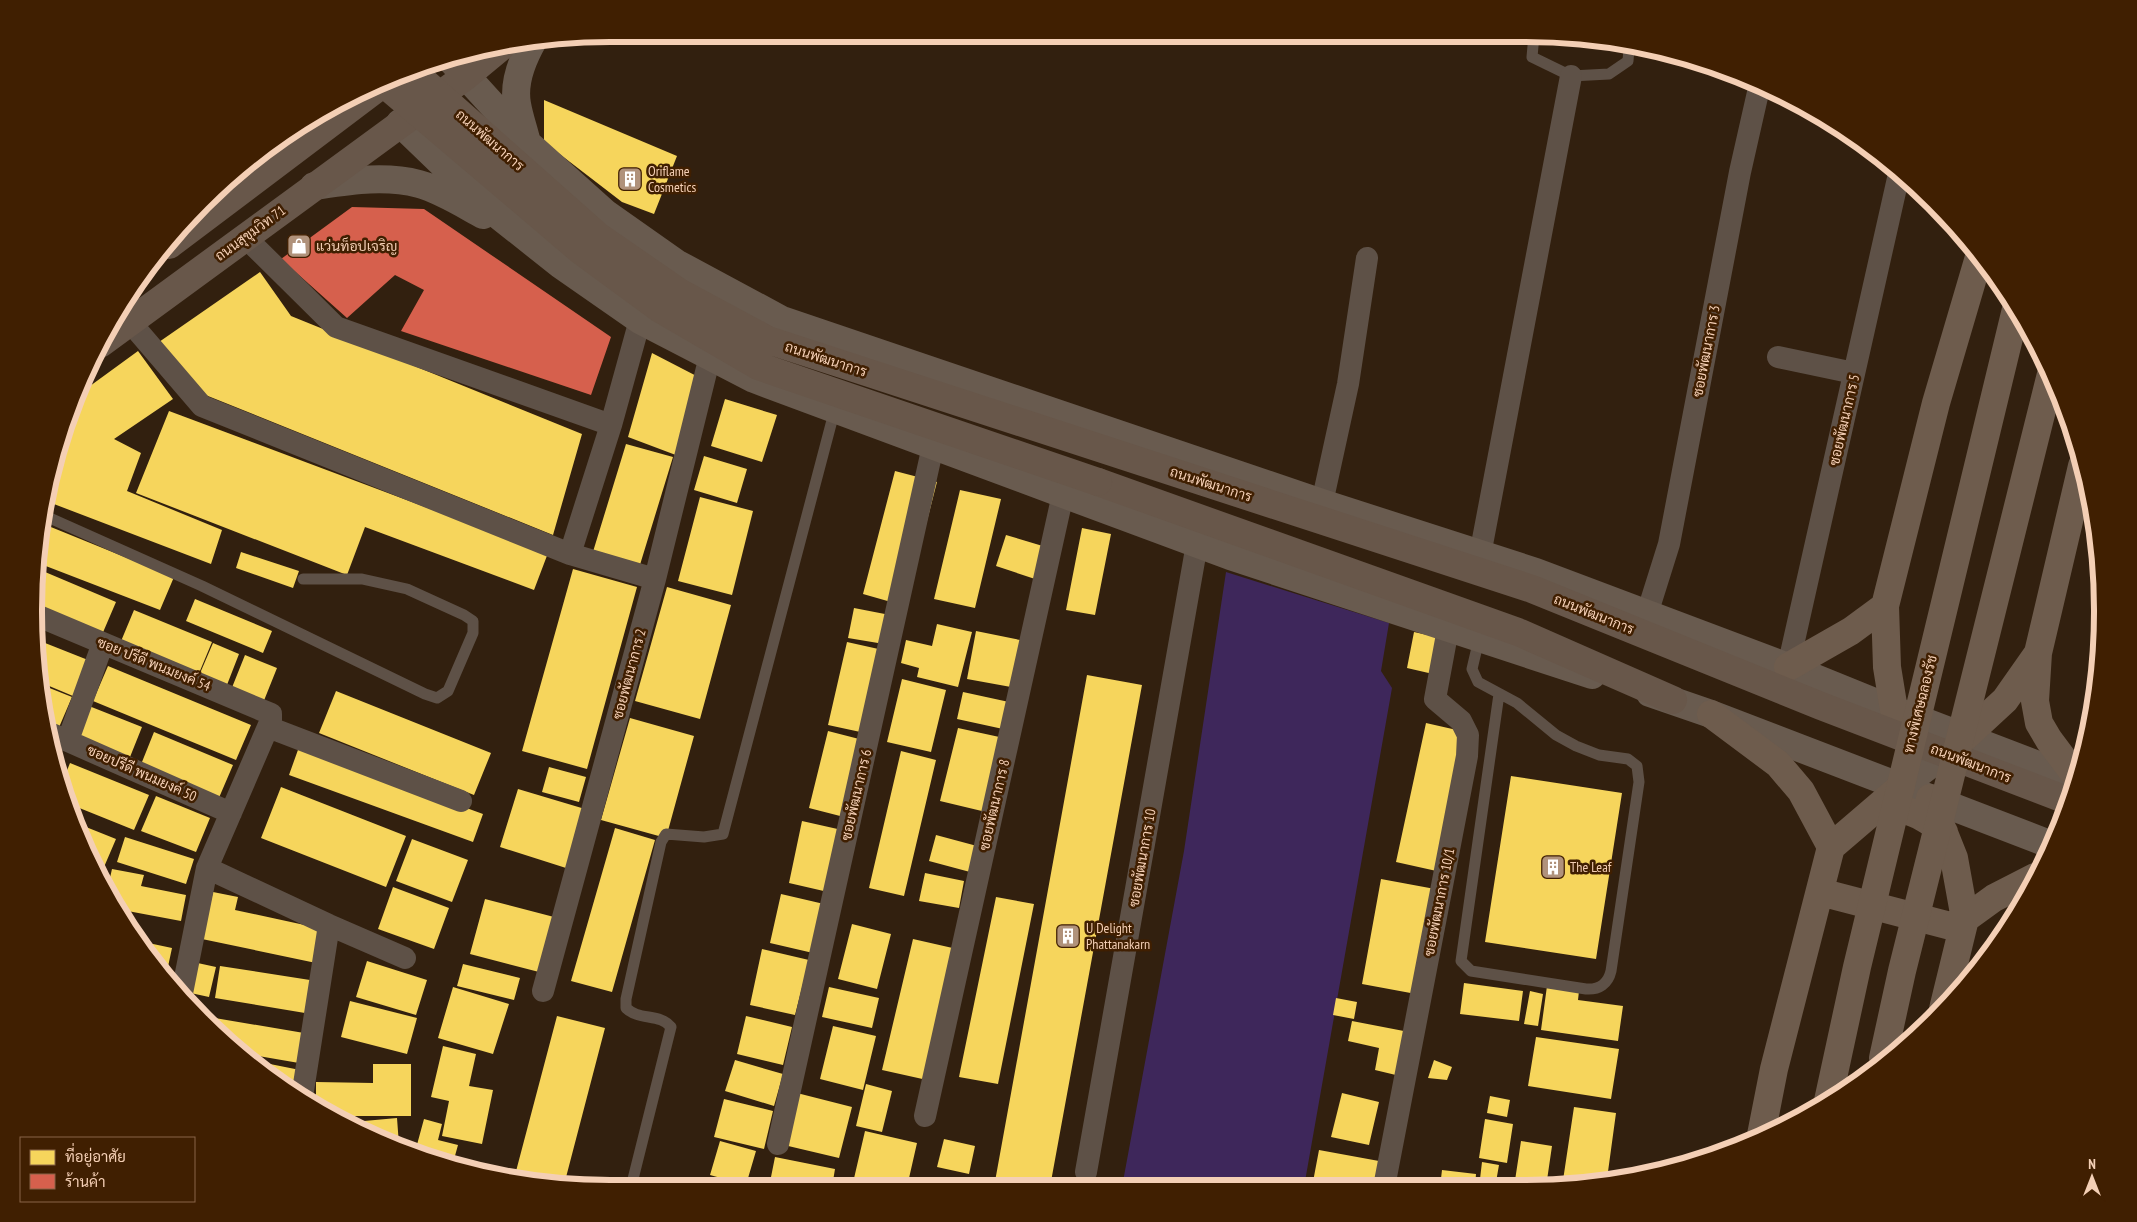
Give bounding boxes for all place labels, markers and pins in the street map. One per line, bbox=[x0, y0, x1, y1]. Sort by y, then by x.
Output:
place label: Oriflame Cosmetics bbox=[648, 162, 697, 196]
building icon: Oriflame Cosmetics bbox=[617, 166, 643, 192]
shop icon: แว่นท็อปเจริญ bbox=[286, 233, 312, 259]
place label: แว่นท็อปเจริญ bbox=[316, 237, 397, 255]
building icon: The Leaf bbox=[1540, 854, 1566, 880]
place label: The Leaf bbox=[1570, 858, 1612, 876]
place label: U Delight Phattanakarn bbox=[1086, 919, 1150, 953]
building icon: U Delight Phattanakarn bbox=[1055, 923, 1081, 949]

